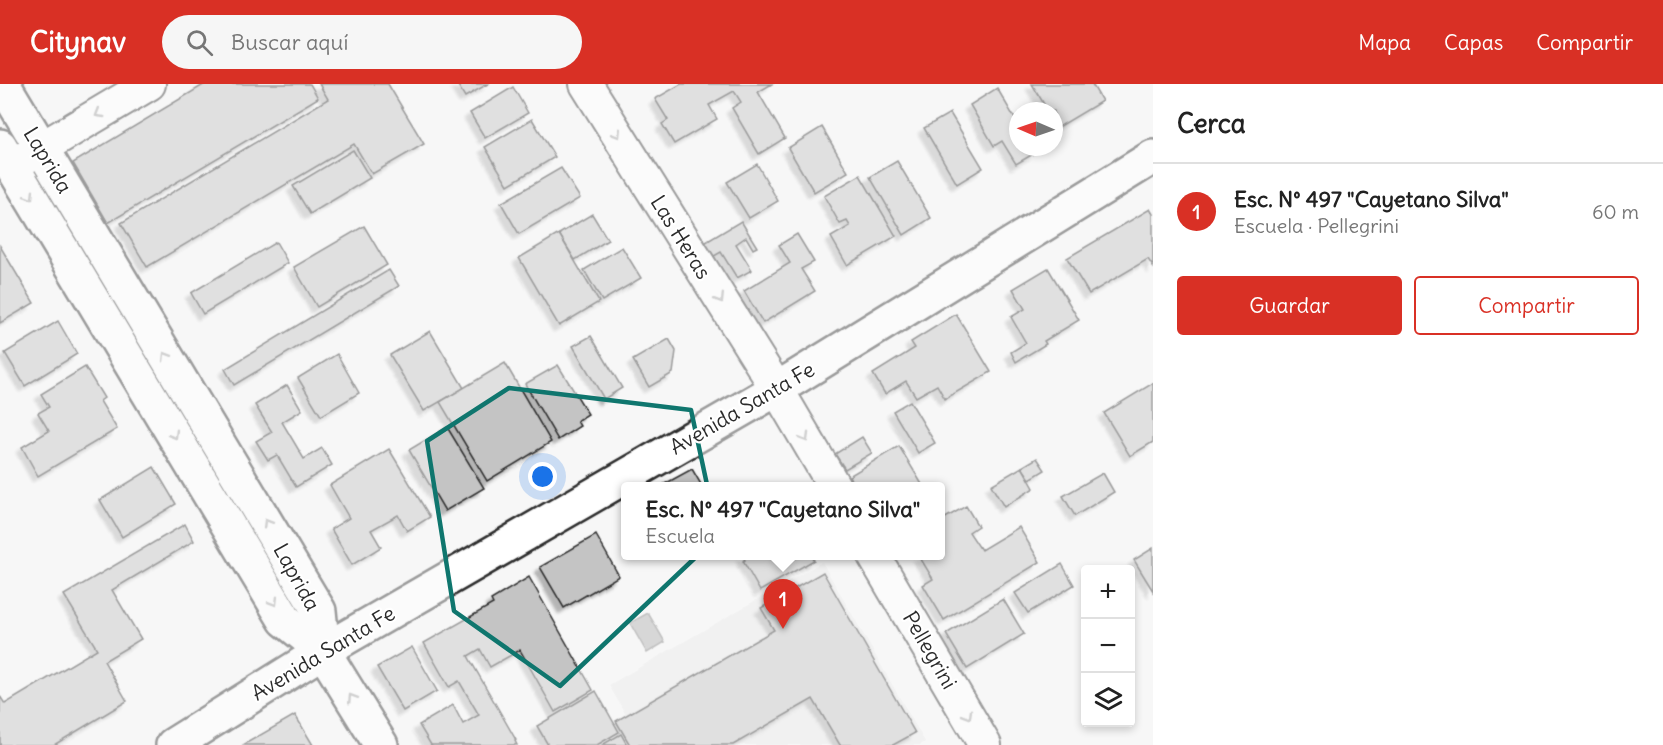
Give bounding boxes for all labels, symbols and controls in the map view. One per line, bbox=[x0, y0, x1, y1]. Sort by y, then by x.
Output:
search box bbox=[162, 15, 582, 69]
text: Citynav bbox=[30, 24, 126, 60]
icon: search bbox=[183, 26, 216, 59]
text: Buscar aquí bbox=[231, 28, 348, 56]
text: Mapa bbox=[1358, 29, 1411, 56]
text: Capas bbox=[1444, 29, 1503, 56]
text: Compartir bbox=[1536, 29, 1633, 56]
north arrow bbox=[1009, 102, 1063, 156]
one-way arrow bbox=[95, 106, 105, 118]
text: Cerca bbox=[1177, 107, 1246, 140]
street label: Laprida bbox=[18, 122, 78, 198]
one-way arrow bbox=[610, 128, 622, 138]
text: Esc. N° 497 "Cayetano Silva" bbox=[1234, 185, 1509, 213]
one-way arrow bbox=[23, 190, 35, 200]
street label: Las Heras bbox=[645, 190, 717, 284]
text: 1 bbox=[1193, 199, 1200, 224]
text: 60 m bbox=[1592, 199, 1639, 224]
text: Escuela · Pellegrini bbox=[1234, 213, 1399, 238]
button: Guardar bbox=[1177, 276, 1402, 335]
button: Compartir bbox=[1414, 276, 1639, 335]
one-way arrow bbox=[713, 293, 725, 303]
one-way arrow bbox=[162, 352, 174, 362]
street label: Avenida Santa Fe bbox=[665, 356, 819, 460]
one-way arrow bbox=[166, 429, 178, 439]
one-way arrow bbox=[798, 432, 809, 442]
your location bbox=[528, 462, 557, 491]
popup bbox=[621, 482, 945, 560]
text: Esc. N° 497 "Cayetano Silva" bbox=[646, 495, 920, 523]
one-way arrow bbox=[262, 519, 274, 529]
text: Escuela bbox=[646, 523, 715, 548]
street label: Laprida bbox=[268, 539, 326, 615]
map controls bbox=[1081, 565, 1135, 727]
button: + bbox=[1081, 565, 1135, 619]
pin: 1 bbox=[764, 580, 802, 629]
one-way arrow bbox=[267, 596, 278, 606]
street label: Avenida Santa Fe bbox=[246, 600, 400, 706]
street label: Pellegrini bbox=[897, 606, 963, 694]
button: − bbox=[1081, 619, 1135, 673]
button: layers bbox=[1081, 673, 1135, 727]
one-way arrow bbox=[347, 694, 359, 704]
one-way arrow bbox=[960, 709, 972, 719]

